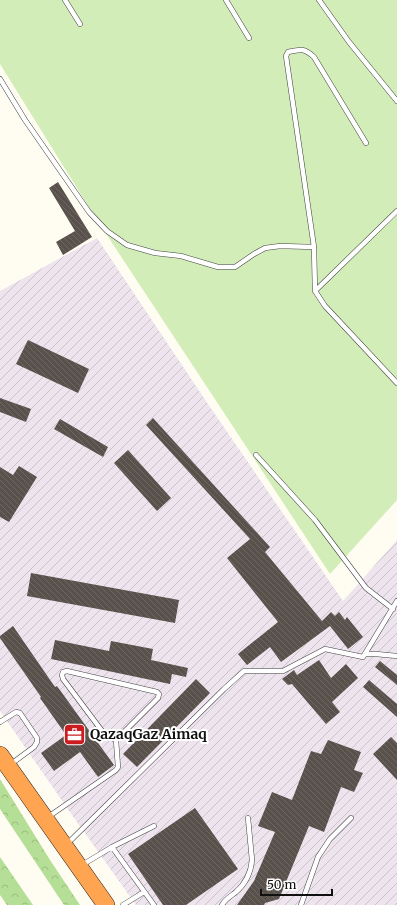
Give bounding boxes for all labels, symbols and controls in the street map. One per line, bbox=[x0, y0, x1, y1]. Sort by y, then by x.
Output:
office icon: QazaqGaz Aimaq bbox=[62, 721, 88, 747]
place label: QazaqGaz Aimaq bbox=[90, 725, 207, 743]
scale bar bbox=[261, 871, 332, 897]
text: 50 m bbox=[267, 877, 296, 892]

